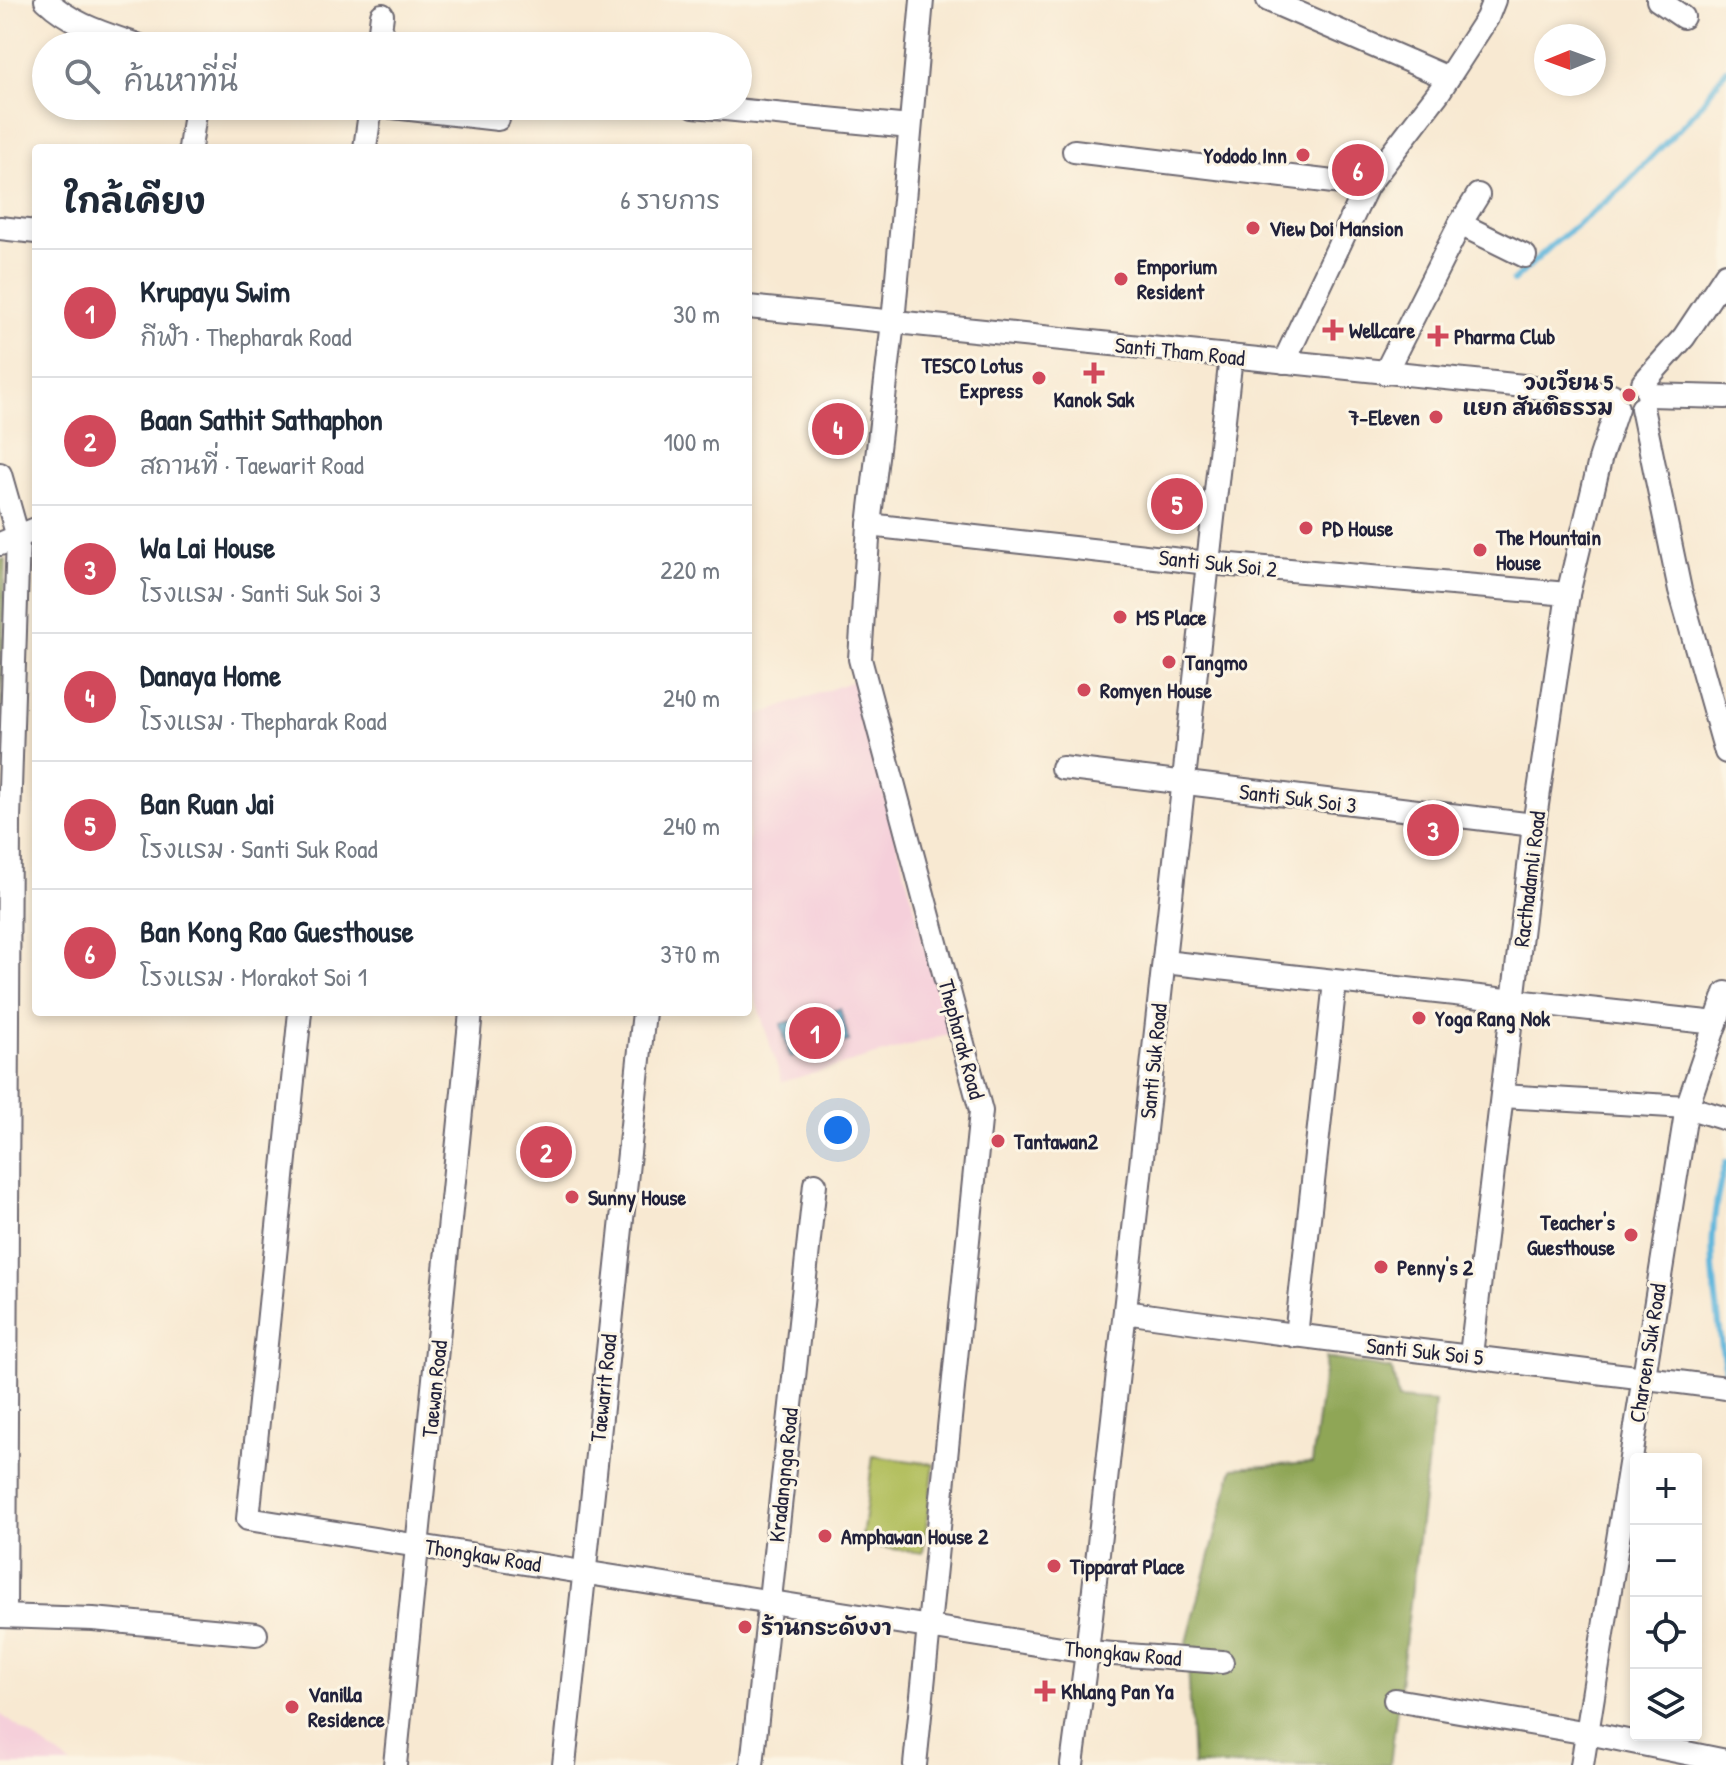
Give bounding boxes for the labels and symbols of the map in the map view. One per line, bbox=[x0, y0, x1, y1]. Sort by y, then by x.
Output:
north arrow bbox=[1534, 24, 1606, 96]
place label: Yododo Inn bbox=[1203, 140, 1287, 170]
pin: 6 bbox=[1332, 140, 1384, 200]
marker: Yododo Inn bbox=[1294, 146, 1312, 164]
place label: View Doi Mansion bbox=[1269, 213, 1404, 243]
marker: View Doi Mansion bbox=[1244, 219, 1262, 237]
place label: Emporium Resident bbox=[1137, 251, 1217, 306]
marker: Emporium Resident bbox=[1112, 270, 1130, 288]
place label: Wellcare bbox=[1349, 315, 1415, 345]
marker: Wellcare bbox=[1324, 321, 1342, 339]
place label: Pharma Club bbox=[1454, 321, 1555, 351]
marker: Pharma Club bbox=[1429, 327, 1447, 345]
street label: Santi Tham Road bbox=[1114, 329, 1247, 373]
place label: TESCO Lotus Express bbox=[921, 350, 1024, 406]
marker: Kanok Sak bbox=[1085, 364, 1103, 382]
place label: วงเวียน 5 แยก สันติธรรม bbox=[1462, 367, 1614, 422]
marker: TESCO Lotus Express bbox=[1030, 369, 1048, 387]
place label: Kanok Sak bbox=[1054, 384, 1135, 414]
marker: วงเวียน 5 แยก สันติธรรม bbox=[1620, 386, 1638, 404]
pin: 4 bbox=[812, 399, 864, 459]
place label: 7-Eleven bbox=[1347, 402, 1420, 432]
marker: 7-Eleven bbox=[1427, 408, 1445, 426]
pin: 5 bbox=[1151, 474, 1203, 534]
place label: PD House bbox=[1322, 513, 1394, 543]
marker: PD House bbox=[1297, 519, 1315, 537]
place label: The Mountain House bbox=[1495, 522, 1601, 577]
marker: The Mountain House bbox=[1471, 541, 1489, 559]
street label: Santi Suk Soi 2 bbox=[1157, 542, 1279, 584]
place label: MS Place bbox=[1136, 602, 1207, 632]
marker: MS Place bbox=[1111, 608, 1129, 626]
place label: Tangmo bbox=[1184, 647, 1248, 678]
marker: Tangmo bbox=[1160, 653, 1178, 671]
place label: Romyen House bbox=[1100, 675, 1212, 706]
marker: Romyen House bbox=[1075, 681, 1093, 699]
street label: Santi Suk Soi 3 bbox=[1238, 776, 1359, 820]
pin: 3 bbox=[1407, 800, 1459, 860]
street label: Racthadamli Road bbox=[1506, 809, 1552, 949]
street label: Thepharak Road bbox=[932, 976, 993, 1103]
street label: Santi Suk Road bbox=[1132, 1002, 1174, 1120]
pin: 1 bbox=[789, 1003, 841, 1063]
place label: Yoga Rang Nok bbox=[1435, 1003, 1551, 1034]
marker: Yoga Rang Nok bbox=[1410, 1009, 1428, 1027]
your location bbox=[818, 1110, 858, 1150]
pin: 2 bbox=[520, 1122, 572, 1182]
place label: Tantawan2 bbox=[1013, 1126, 1099, 1156]
marker: Tantawan2 bbox=[989, 1132, 1007, 1150]
place label: Sunny House bbox=[588, 1182, 687, 1213]
marker: Sunny House bbox=[563, 1188, 581, 1206]
place label: Teacher's Guesthouse bbox=[1527, 1207, 1616, 1262]
marker: Teacher's Guesthouse bbox=[1622, 1226, 1640, 1244]
place label: Penny's 2 bbox=[1397, 1252, 1474, 1283]
marker: Penny's 2 bbox=[1372, 1258, 1390, 1276]
street label: Charoen Suk Road bbox=[1621, 1281, 1673, 1425]
street label: Santi Suk Soi 5 bbox=[1365, 1330, 1485, 1372]
street label: Taewarit Road bbox=[582, 1332, 624, 1444]
street label: Taewan Road bbox=[414, 1339, 454, 1439]
street label: Kradangnga Road bbox=[761, 1406, 805, 1544]
place label: Amphawan House 2 bbox=[841, 1521, 989, 1552]
marker: Amphawan House 2 bbox=[816, 1527, 834, 1545]
street label: Thongkaw Road bbox=[423, 1531, 544, 1579]
place label: Tipparat Place bbox=[1069, 1551, 1185, 1582]
marker: Tipparat Place bbox=[1045, 1557, 1063, 1575]
place label: ร้านกระดังงา bbox=[761, 1612, 892, 1642]
marker: ร้านกระดังงา bbox=[736, 1618, 754, 1636]
street label: Thongkaw Road bbox=[1063, 1633, 1183, 1673]
place label: Khlang Pan Ya bbox=[1061, 1676, 1174, 1707]
place label: Vanilla Residence bbox=[308, 1679, 385, 1734]
marker: Khlang Pan Ya bbox=[1036, 1682, 1054, 1700]
marker: Vanilla Residence bbox=[283, 1698, 301, 1716]

